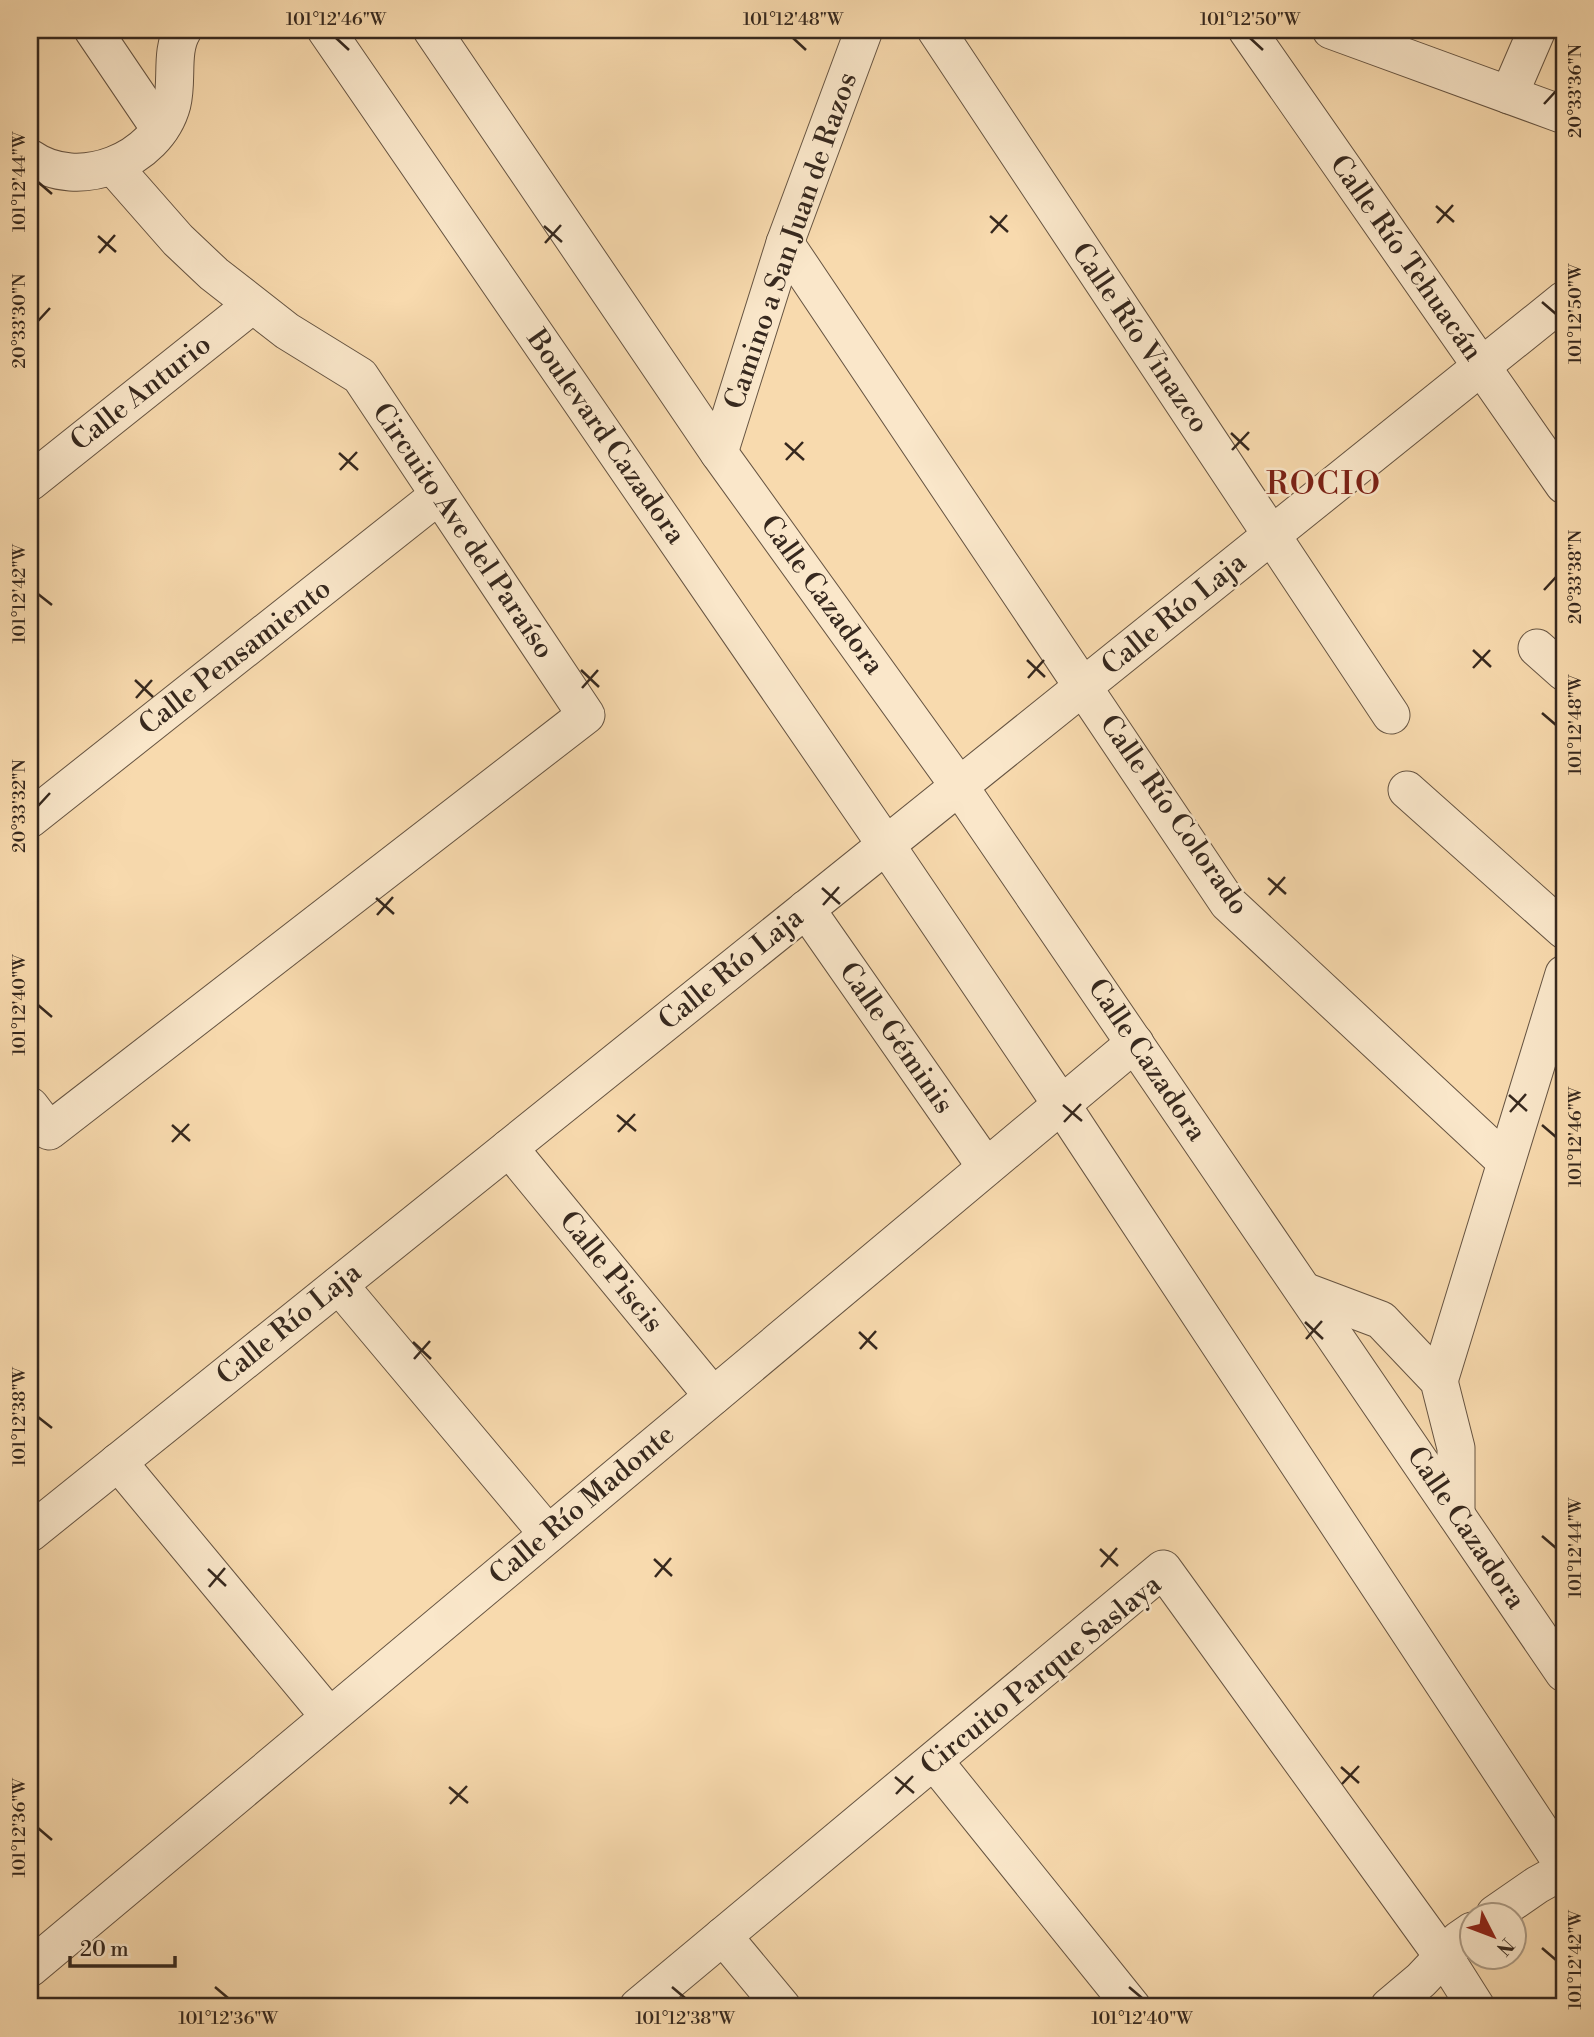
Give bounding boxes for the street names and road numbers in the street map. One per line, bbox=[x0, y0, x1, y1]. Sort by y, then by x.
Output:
street label: Camino a San Juan de Razos bbox=[717, 68, 865, 414]
street label: Calle Río Tehuacán bbox=[1322, 148, 1490, 368]
street label: Calle Río Vinazco bbox=[1063, 236, 1217, 440]
street label: Boulevard Cazadora bbox=[518, 322, 694, 552]
street label: Calle Anturio bbox=[64, 327, 218, 459]
street label: Circuito Ave del Paraíso bbox=[364, 396, 562, 666]
street label: Calle Cazadora bbox=[752, 508, 892, 682]
street label: Calle Río Laja bbox=[1095, 545, 1254, 683]
street label: Calle Pensamiento bbox=[132, 571, 338, 743]
street label: Calle Río Colorado bbox=[1092, 708, 1256, 922]
street label: Calle Río Laja bbox=[652, 900, 811, 1038]
street label: Calle Géminis bbox=[831, 956, 961, 1120]
street label: Calle Cazadora bbox=[1080, 972, 1215, 1149]
street label: Calle Piscis bbox=[551, 1204, 671, 1340]
street label: Calle Río Laja bbox=[210, 1255, 369, 1393]
street label: Calle Río Madonte bbox=[482, 1417, 682, 1593]
street label: Calle Cazadora bbox=[1399, 1440, 1534, 1617]
street label: Circuito Parque Saslaya bbox=[914, 1567, 1169, 1783]

